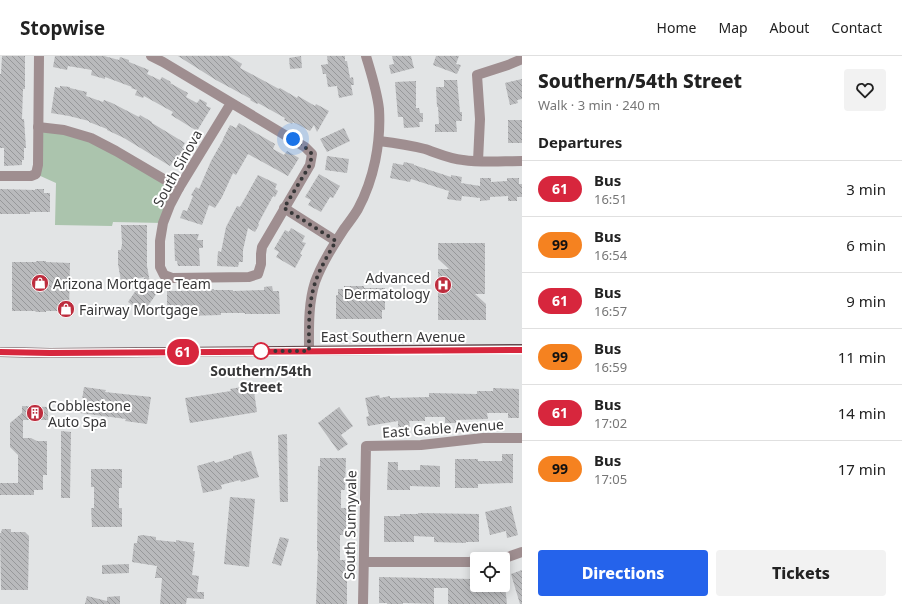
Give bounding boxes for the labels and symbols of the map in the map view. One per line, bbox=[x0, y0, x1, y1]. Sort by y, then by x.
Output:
street label: South Sinova bbox=[148, 126, 206, 210]
your location bbox=[283, 129, 303, 149]
place label: Advanced Dermatology bbox=[344, 268, 431, 303]
shop icon: Arizona Mortgage Team bbox=[30, 273, 50, 293]
place label: Arizona Mortgage Team bbox=[53, 274, 211, 293]
hospital icon: Advanced Dermatology bbox=[433, 275, 453, 295]
shop icon: Fairway Mortgage bbox=[56, 299, 76, 319]
place label: Fairway Mortgage bbox=[79, 300, 198, 319]
street label: East Southern Avenue bbox=[321, 327, 465, 346]
line badge: 61 bbox=[165, 339, 201, 365]
marker: Southern/54th Street bbox=[252, 342, 270, 360]
place label: Southern/54th Street bbox=[210, 361, 312, 396]
place label: Cobblestone Auto Spa bbox=[48, 396, 131, 431]
building icon: Cobblestone Auto Spa bbox=[25, 403, 45, 423]
street label: East Gable Avenue bbox=[381, 414, 505, 442]
street label: South Sunnyvale bbox=[340, 470, 360, 580]

